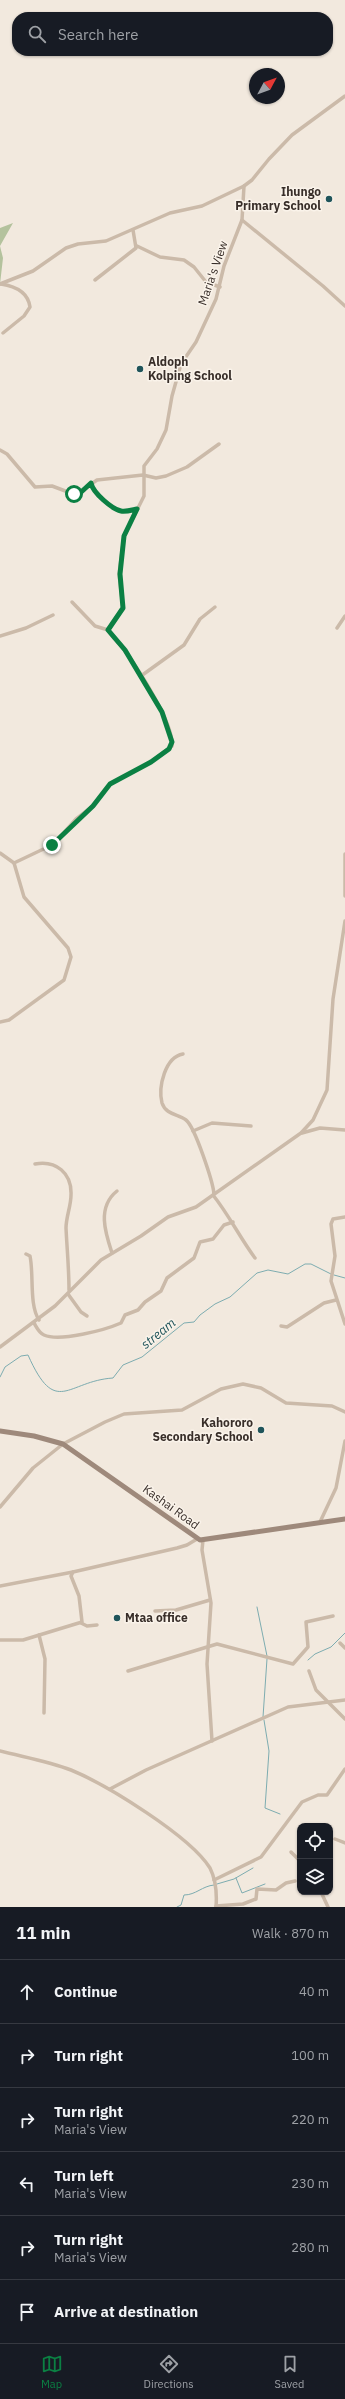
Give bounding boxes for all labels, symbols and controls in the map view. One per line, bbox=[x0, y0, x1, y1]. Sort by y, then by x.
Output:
search box bbox=[12, 12, 333, 56]
icon: search bbox=[26, 23, 48, 45]
text: Search here bbox=[58, 25, 138, 44]
north arrow bbox=[249, 68, 285, 104]
place label: Ihungo Primary School bbox=[235, 184, 321, 213]
marker: Ihungo Primary School bbox=[324, 194, 334, 204]
street label: Maria's View bbox=[194, 239, 231, 307]
place label: Aldoph Kolping School bbox=[148, 354, 232, 383]
marker: Aldoph Kolping School bbox=[135, 364, 145, 374]
route start bbox=[65, 485, 83, 503]
route end bbox=[43, 836, 61, 854]
water label: stream bbox=[137, 1314, 179, 1353]
place label: Kahororo Secondary School bbox=[152, 1415, 253, 1444]
marker: Kahororo Secondary School bbox=[256, 1425, 266, 1435]
street label: Kashai Road bbox=[140, 1481, 203, 1532]
place label: Mtaa office bbox=[125, 1610, 188, 1625]
marker: Mtaa office bbox=[112, 1613, 122, 1623]
map controls bbox=[297, 1823, 333, 1895]
button: locate bbox=[297, 1823, 333, 1859]
button: layers bbox=[297, 1859, 333, 1895]
text: 11 min bbox=[16, 1922, 71, 1944]
text: Walk · 870 m bbox=[252, 1925, 329, 1942]
icon: ahead bbox=[16, 1981, 38, 2003]
text: Continue bbox=[54, 1982, 118, 2001]
text: 40 m bbox=[299, 1983, 329, 2000]
icon: right bbox=[16, 2045, 38, 2067]
text: Turn right bbox=[54, 2046, 123, 2065]
text: 100 m bbox=[291, 2047, 329, 2064]
text: Turn right bbox=[54, 2102, 123, 2121]
icon: right bbox=[16, 2109, 38, 2131]
text: 220 m bbox=[291, 2111, 329, 2128]
text: Maria's View bbox=[54, 2121, 127, 2138]
text: Turn left bbox=[54, 2166, 114, 2185]
icon: left bbox=[16, 2173, 38, 2195]
text: 230 m bbox=[291, 2175, 329, 2192]
text: Maria's View bbox=[54, 2185, 127, 2202]
text: Turn right bbox=[54, 2230, 123, 2249]
icon: right bbox=[16, 2237, 38, 2259]
text: 280 m bbox=[291, 2239, 329, 2256]
text: Maria's View bbox=[54, 2249, 127, 2266]
icon: arrive bbox=[16, 2301, 38, 2323]
text: Arrive at destination bbox=[54, 2302, 198, 2321]
tab: Map bbox=[41, 2353, 63, 2391]
tab: Directions bbox=[144, 2353, 194, 2391]
tab: Saved bbox=[275, 2353, 304, 2391]

